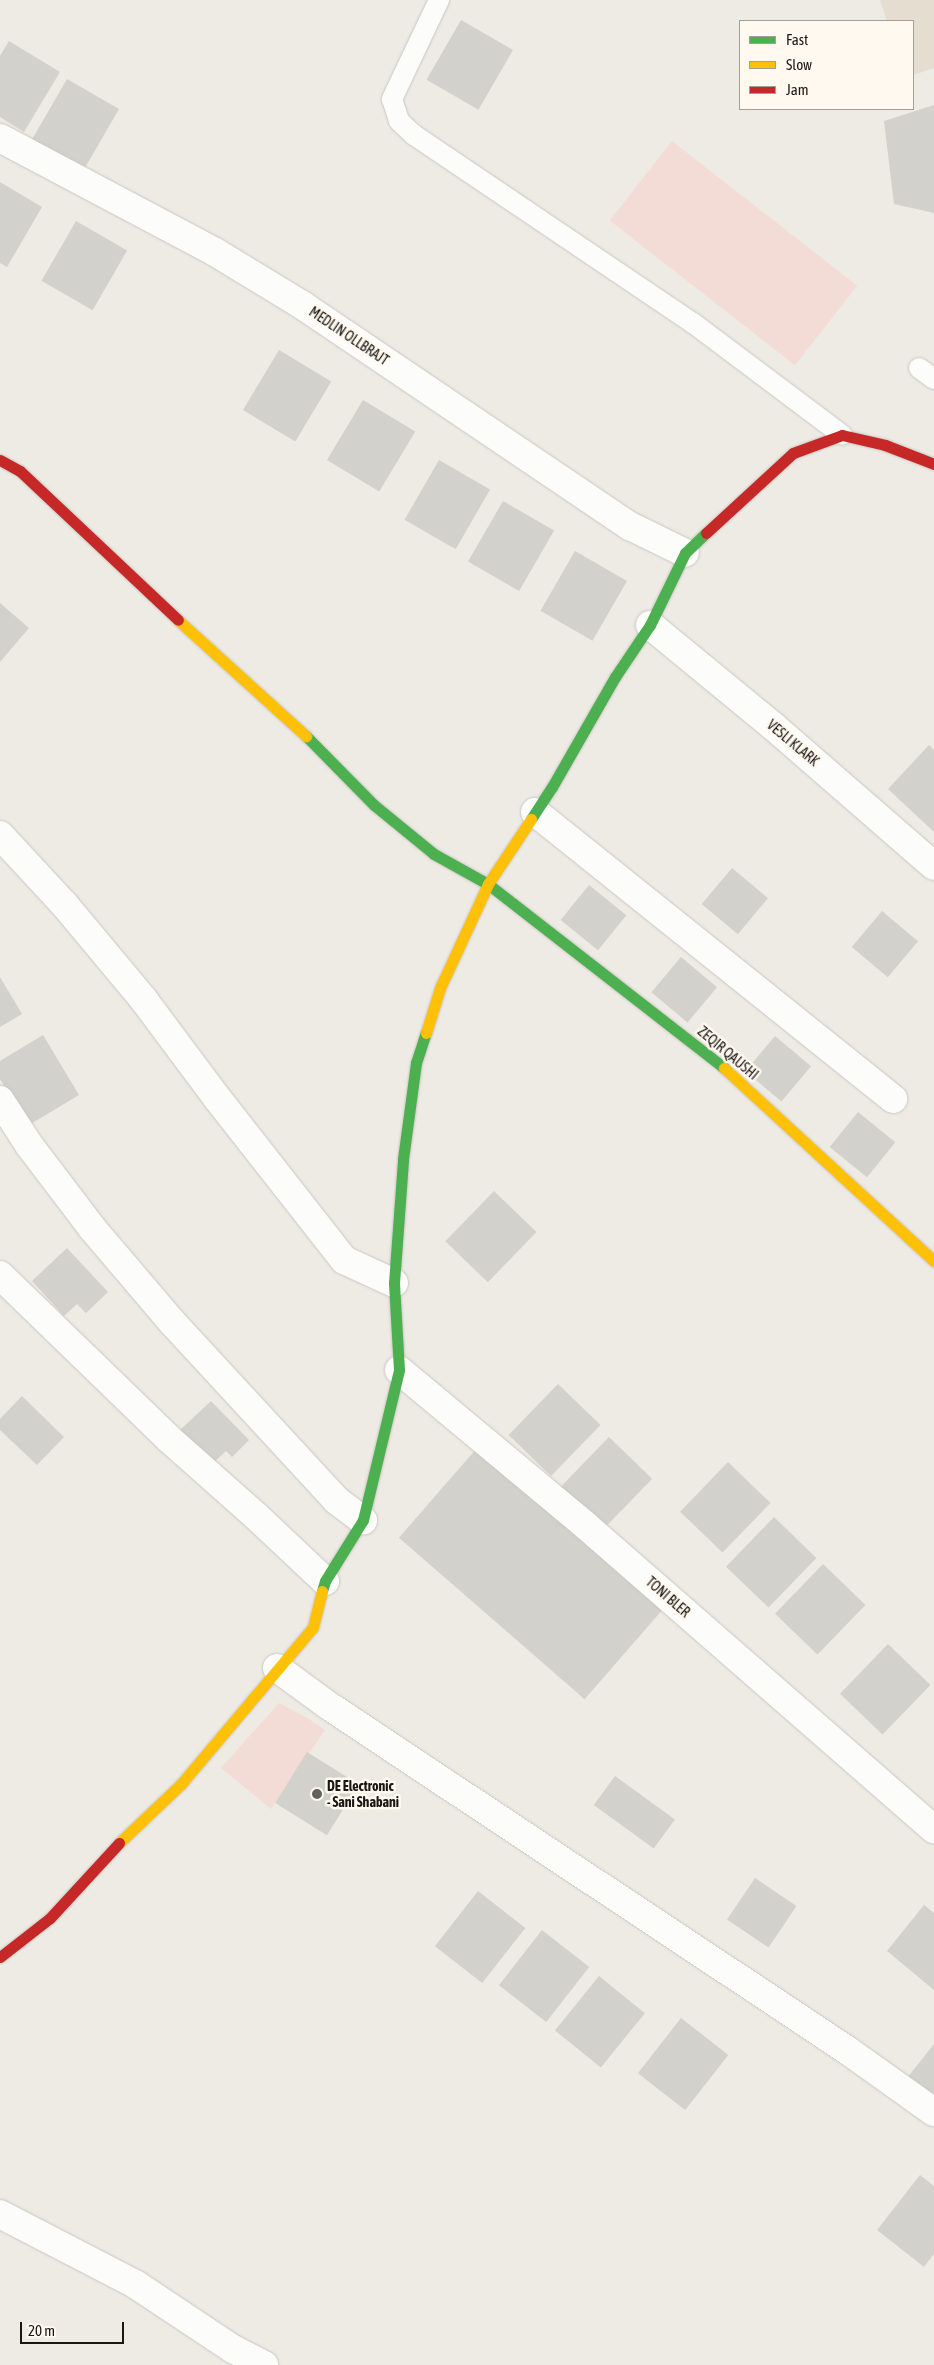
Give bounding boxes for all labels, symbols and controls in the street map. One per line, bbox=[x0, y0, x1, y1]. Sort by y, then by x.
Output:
legend bbox=[739, 20, 914, 110]
text: Fast bbox=[786, 31, 808, 48]
text: Slow bbox=[786, 56, 812, 73]
text: Jam bbox=[786, 81, 809, 98]
street label: MEDLIN OLLBRAJT bbox=[306, 303, 392, 369]
street label: VESLI KLARK bbox=[764, 716, 822, 770]
street label: ZEQIR QAUSHI bbox=[694, 1023, 762, 1083]
street label: TONI BLER bbox=[643, 1573, 693, 1621]
place label: DE Electronic - Sani Shabani bbox=[327, 1778, 399, 1810]
marker: DE Electronic - Sani Shabani bbox=[311, 1788, 323, 1800]
scale bar bbox=[22, 2312, 126, 2344]
text: 20 m bbox=[28, 2322, 55, 2339]

